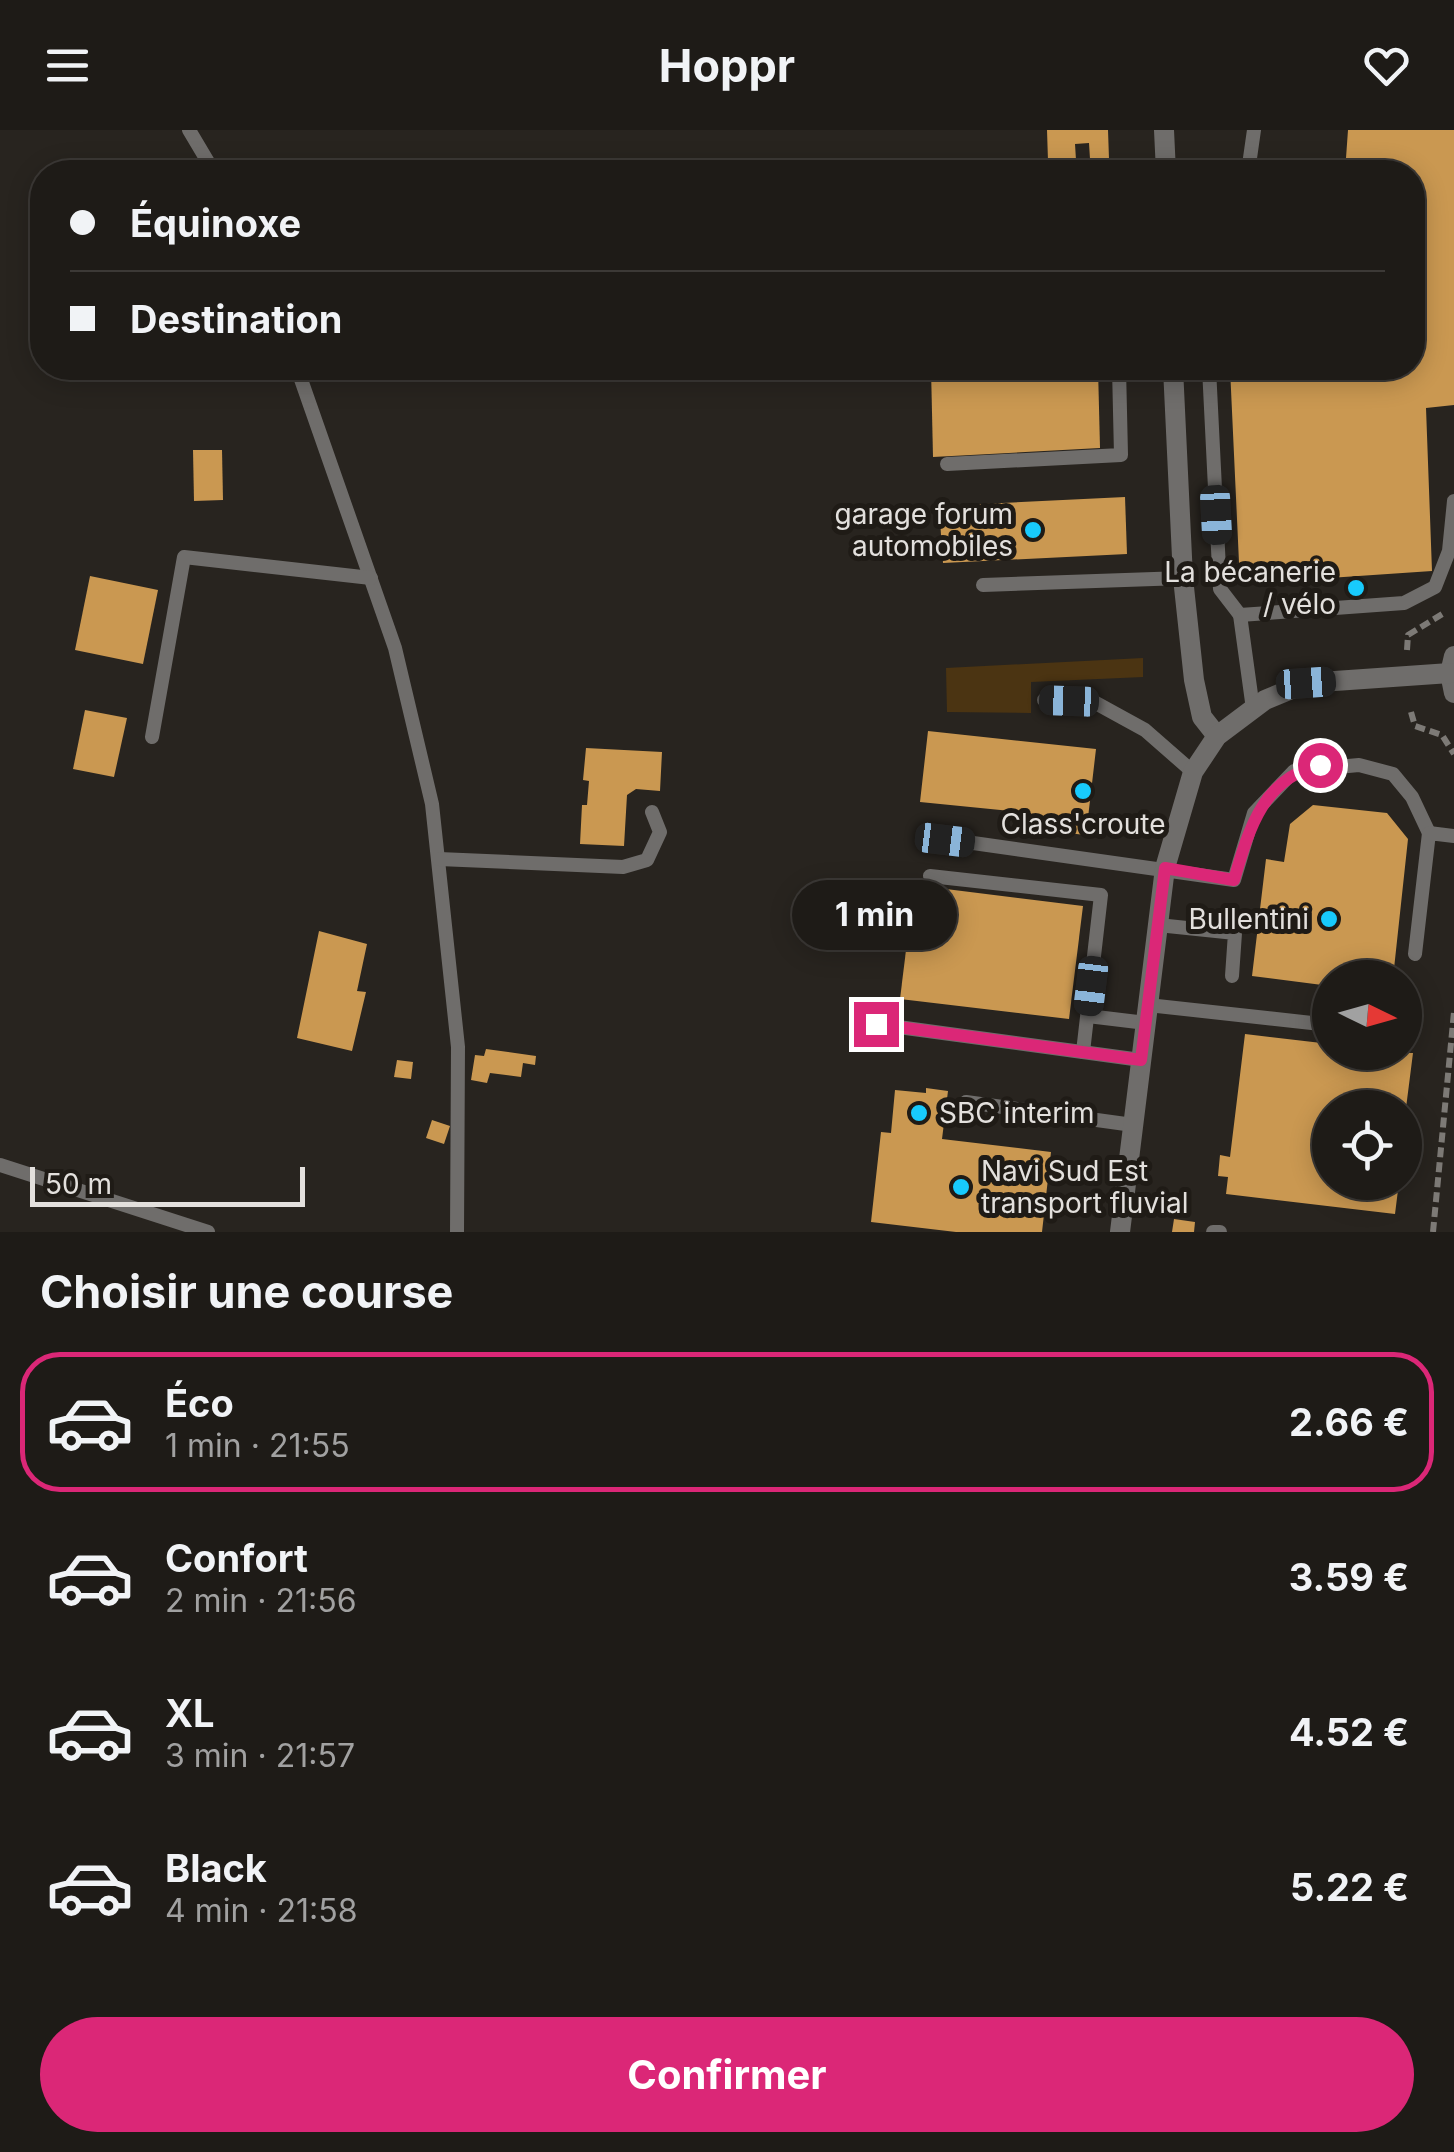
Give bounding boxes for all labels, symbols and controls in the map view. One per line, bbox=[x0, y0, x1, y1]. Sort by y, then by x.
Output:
icon: menu bbox=[40, 38, 95, 93]
text: Hoppr bbox=[659, 38, 795, 93]
icon: heart bbox=[1359, 38, 1414, 93]
text: Équinoxe bbox=[130, 200, 301, 246]
text: Destination bbox=[130, 296, 342, 342]
car bbox=[1199, 484, 1233, 546]
place label: garage forum automobiles bbox=[835, 497, 1013, 563]
marker: garage forum automobiles bbox=[1022, 519, 1044, 541]
place label: La bécanerie / vélo bbox=[1164, 555, 1336, 621]
marker: La bécanerie / vélo bbox=[1345, 577, 1367, 599]
car bbox=[1275, 666, 1337, 700]
car bbox=[1038, 685, 1100, 717]
route start bbox=[1298, 743, 1343, 788]
marker: Class'croute bbox=[1072, 780, 1094, 802]
place label: Class'croute bbox=[1000, 807, 1166, 841]
car bbox=[913, 821, 977, 859]
callout: 1 min bbox=[794, 879, 958, 949]
text: 1 min bbox=[835, 895, 914, 934]
place label: Bullentini bbox=[1188, 902, 1309, 936]
marker: Bullentini bbox=[1318, 908, 1340, 930]
car bbox=[1072, 954, 1110, 1018]
north arrow bbox=[1312, 960, 1422, 1070]
map controls bbox=[1312, 960, 1422, 1200]
route end bbox=[854, 1002, 899, 1047]
button: locate bbox=[1312, 1090, 1422, 1200]
place label: SBC interim bbox=[939, 1096, 1094, 1130]
marker: SBC interim bbox=[908, 1102, 930, 1124]
place label: Navi Sud Est transport fluvial bbox=[981, 1154, 1188, 1220]
scale bar bbox=[30, 1162, 305, 1206]
text: 50 m bbox=[45, 1167, 112, 1201]
marker: Navi Sud Est transport fluvial bbox=[950, 1176, 972, 1198]
text: Choisir une course bbox=[40, 1264, 453, 1319]
icon: car bbox=[45, 1377, 135, 1467]
text: Éco bbox=[165, 1380, 234, 1426]
text: 2.66 € bbox=[1289, 1399, 1409, 1445]
text: 1 min · 21:55 bbox=[165, 1426, 350, 1465]
icon: car bbox=[45, 1532, 135, 1622]
text: Confort bbox=[165, 1535, 308, 1581]
text: 3.59 € bbox=[1289, 1554, 1409, 1600]
text: 2 min · 21:56 bbox=[165, 1581, 356, 1620]
icon: car bbox=[45, 1687, 135, 1777]
text: XL bbox=[165, 1690, 215, 1736]
text: 4.52 € bbox=[1289, 1709, 1409, 1755]
text: 3 min · 21:57 bbox=[165, 1736, 355, 1775]
icon: car bbox=[45, 1842, 135, 1932]
text: Black bbox=[165, 1845, 267, 1891]
text: 5.22 € bbox=[1290, 1864, 1409, 1910]
text: 4 min · 21:58 bbox=[165, 1891, 358, 1930]
button: Confirmer bbox=[40, 2017, 1414, 2132]

